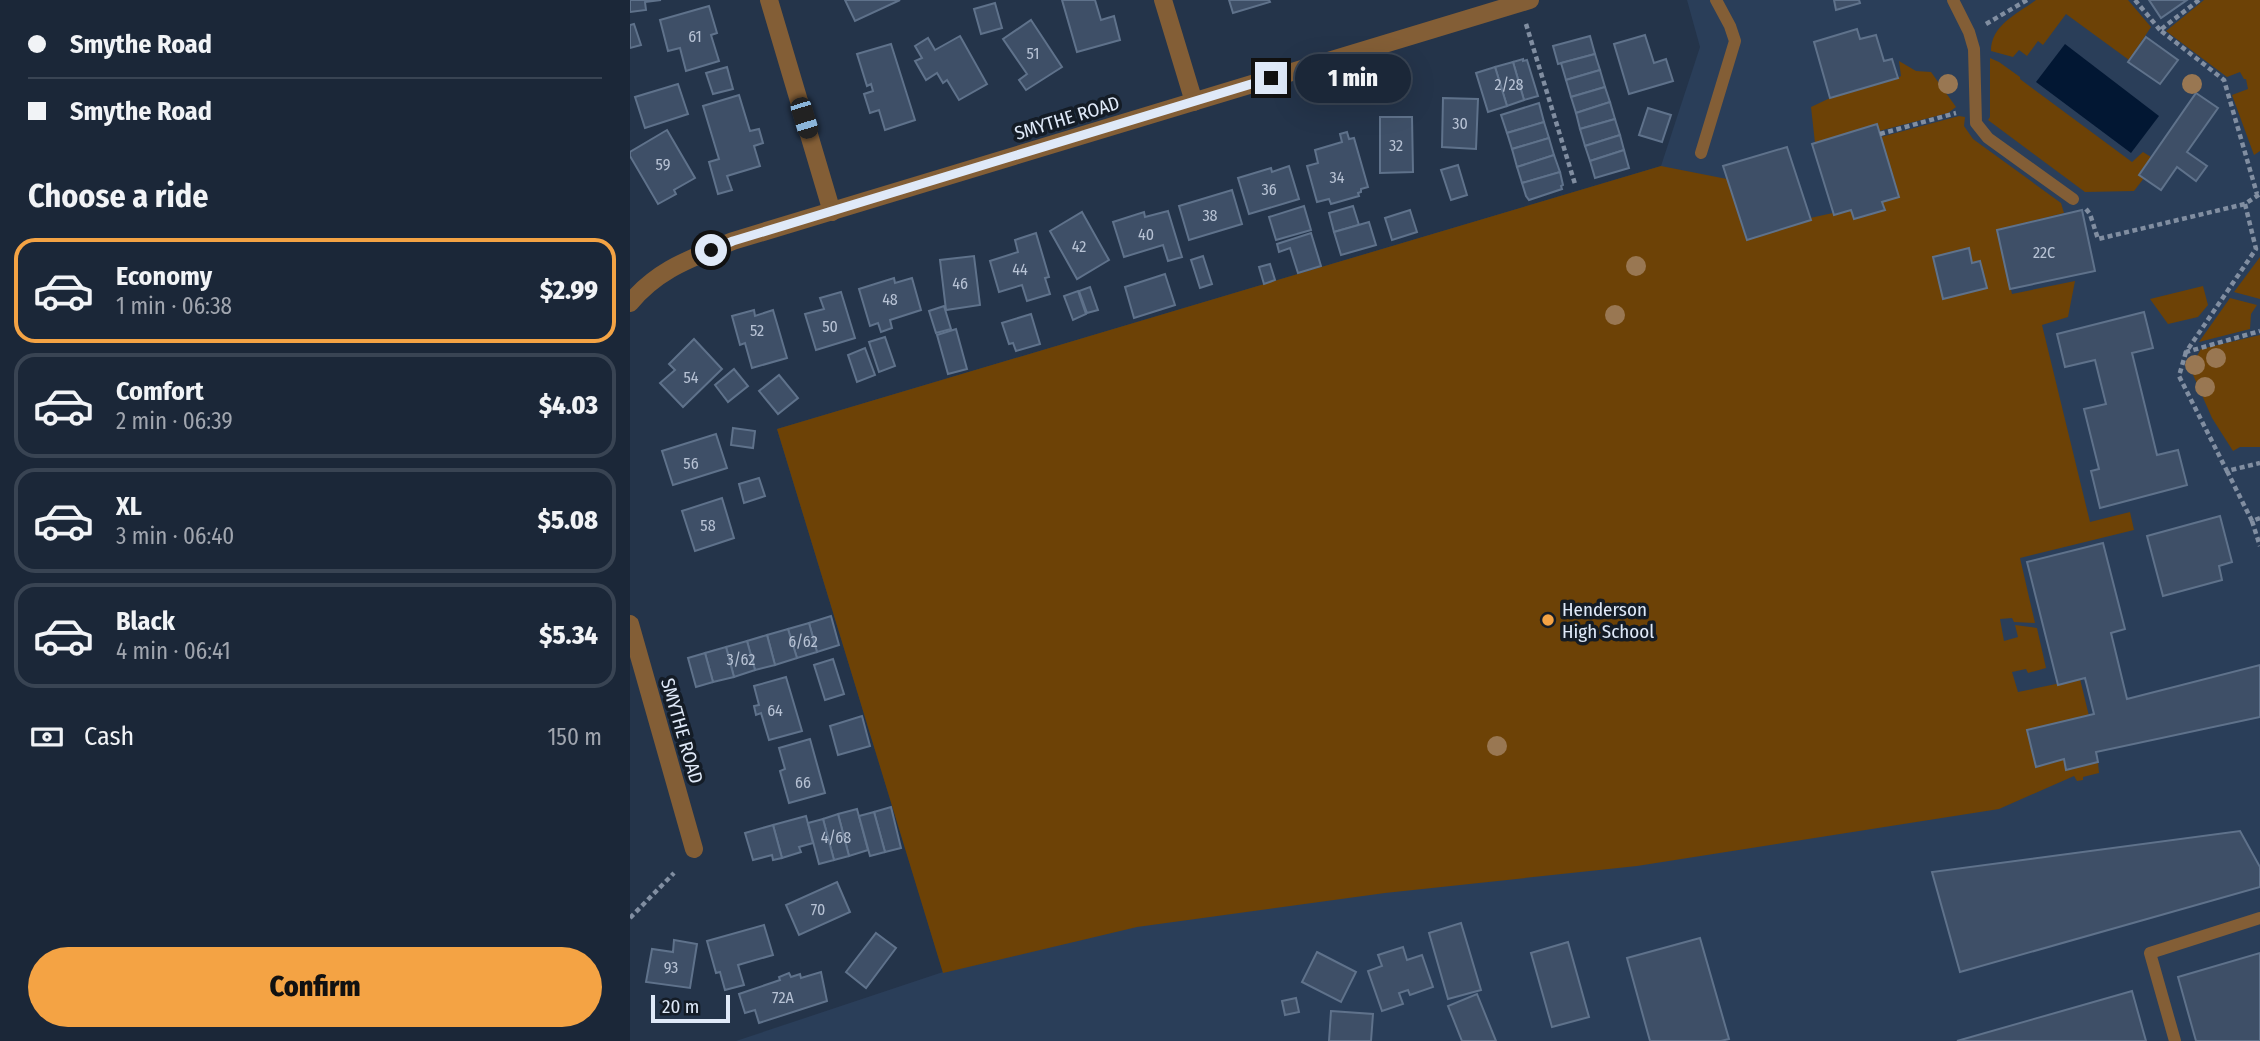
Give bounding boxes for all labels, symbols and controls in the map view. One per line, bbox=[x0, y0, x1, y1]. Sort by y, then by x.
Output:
house number: 61 bbox=[688, 27, 702, 46]
text: Smythe Road bbox=[70, 29, 212, 60]
house number: 51 bbox=[1027, 44, 1039, 63]
callout: 1 min bbox=[1296, 54, 1411, 102]
route end bbox=[1255, 62, 1287, 94]
text: 1 min bbox=[1328, 64, 1378, 92]
house number: 2/28 bbox=[1495, 75, 1523, 94]
street label: SMYTHE ROAD bbox=[1012, 91, 1122, 145]
car bbox=[788, 95, 821, 141]
text: Smythe Road bbox=[70, 96, 212, 127]
house number: 30 bbox=[1452, 114, 1468, 133]
house number: 32 bbox=[1389, 136, 1403, 155]
house number: 59 bbox=[656, 155, 671, 174]
house number: 34 bbox=[1330, 168, 1345, 187]
text: Choose a ride bbox=[28, 177, 209, 215]
house number: 36 bbox=[1261, 180, 1277, 199]
house number: 38 bbox=[1202, 206, 1218, 225]
house number: 40 bbox=[1138, 225, 1154, 244]
route start bbox=[695, 234, 727, 266]
house number: 42 bbox=[1072, 237, 1086, 256]
house number: 22C bbox=[2033, 243, 2055, 262]
icon: car bbox=[32, 259, 95, 322]
house number: 44 bbox=[1012, 260, 1028, 279]
text: Economy bbox=[116, 261, 212, 292]
house number: 46 bbox=[952, 274, 968, 293]
text: $2.99 bbox=[540, 275, 598, 306]
house number: 48 bbox=[882, 290, 898, 309]
text: 1 min · 06:38 bbox=[116, 292, 232, 320]
house number: 50 bbox=[822, 317, 838, 336]
house number: 52 bbox=[750, 321, 764, 340]
house number: 54 bbox=[683, 368, 699, 387]
icon: car bbox=[32, 374, 95, 437]
text: Comfort bbox=[116, 376, 204, 407]
text: $4.03 bbox=[539, 390, 598, 421]
text: 2 min · 06:39 bbox=[116, 407, 233, 435]
house number: 56 bbox=[683, 454, 699, 473]
icon: car bbox=[32, 489, 95, 552]
text: XL bbox=[116, 491, 142, 522]
text: $5.08 bbox=[538, 505, 598, 536]
house number: 58 bbox=[700, 516, 716, 535]
text: 3 min · 06:40 bbox=[116, 522, 234, 550]
place label: Henderson High School bbox=[1562, 598, 1654, 643]
icon: car bbox=[32, 604, 95, 667]
text: Black bbox=[116, 606, 175, 637]
marker: Henderson High School bbox=[1540, 612, 1556, 628]
text: $5.34 bbox=[539, 620, 598, 651]
house number: 6/62 bbox=[788, 632, 818, 651]
text: 4 min · 06:41 bbox=[116, 637, 231, 665]
house number: 3/62 bbox=[727, 650, 755, 669]
street label: SMYTHE ROAD bbox=[656, 676, 708, 786]
house number: 64 bbox=[767, 701, 783, 720]
icon: cash bbox=[28, 718, 66, 756]
text: Cash bbox=[84, 721, 134, 752]
text: 150 m bbox=[547, 723, 602, 751]
house number: 66 bbox=[795, 773, 811, 792]
house number: 4/68 bbox=[821, 828, 851, 847]
house number: 70 bbox=[811, 900, 825, 919]
button: Confirm bbox=[28, 947, 602, 1027]
house number: 93 bbox=[664, 958, 678, 977]
house number: 72A bbox=[772, 988, 794, 1007]
scale bar bbox=[651, 992, 730, 1024]
text: 20 m bbox=[662, 995, 699, 1018]

